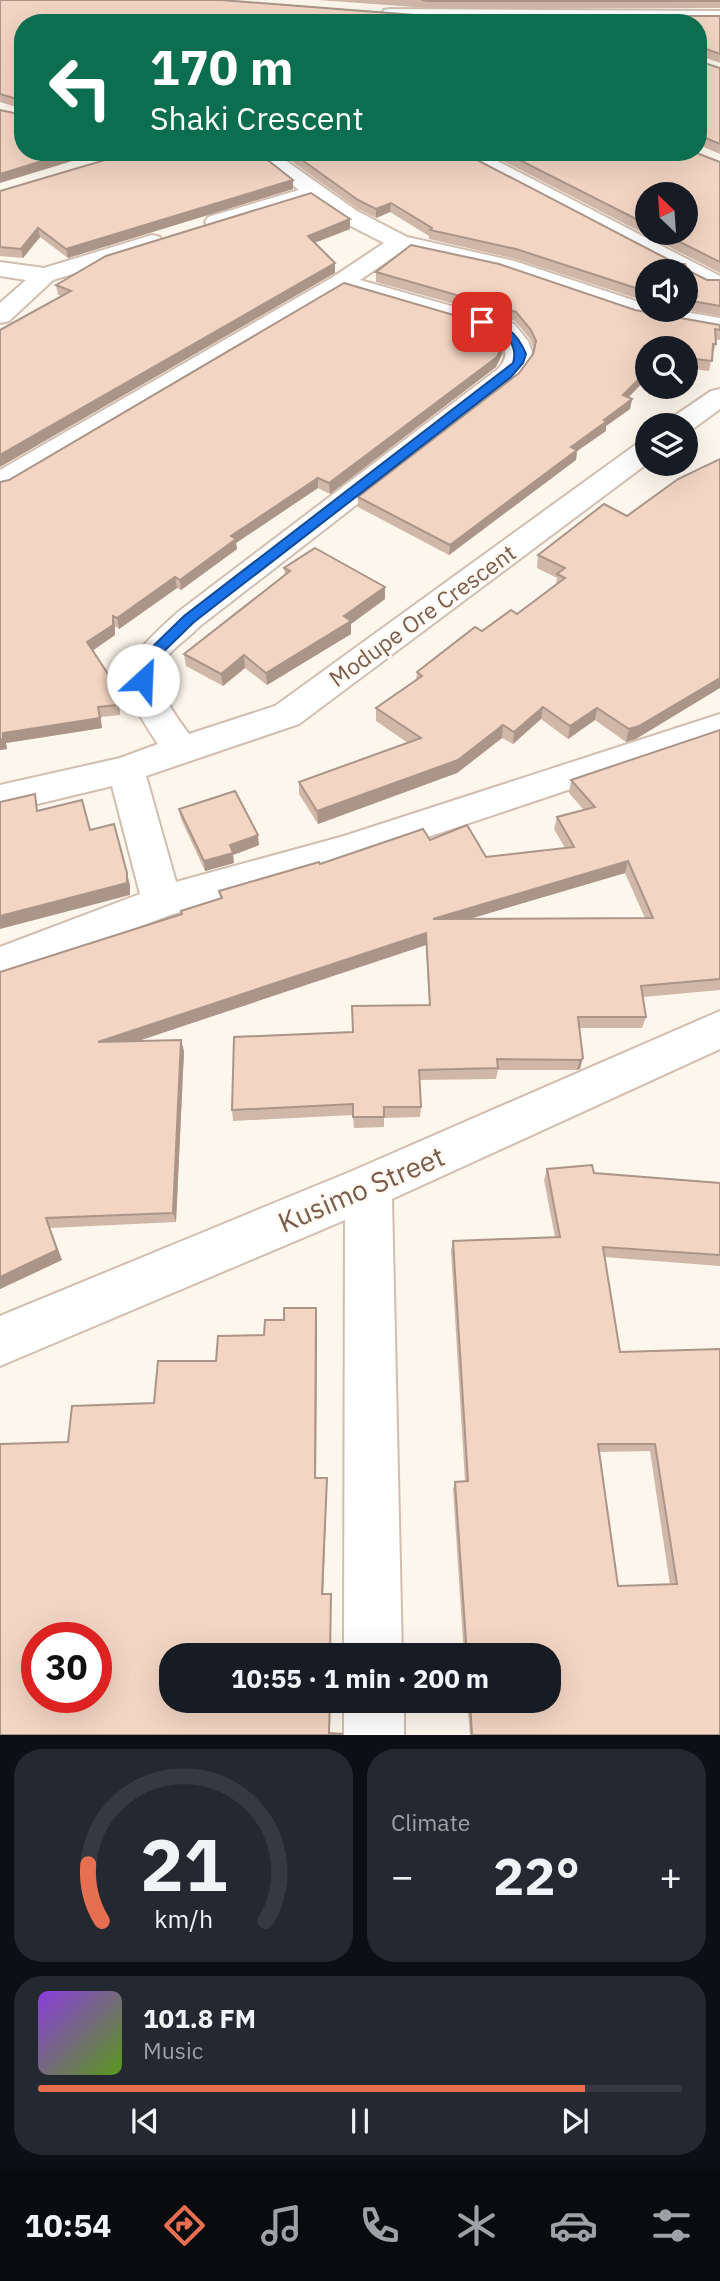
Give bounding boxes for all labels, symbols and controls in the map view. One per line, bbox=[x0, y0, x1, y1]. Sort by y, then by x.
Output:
text: 170 m bbox=[150, 35, 294, 98]
icon: left bbox=[35, 42, 126, 133]
text: Shaki Crescent bbox=[150, 97, 364, 139]
north arrow bbox=[635, 182, 698, 245]
map controls bbox=[635, 182, 698, 476]
button: sound bbox=[635, 259, 698, 322]
pin bbox=[452, 292, 512, 352]
icon: arrive bbox=[463, 303, 501, 341]
button: search bbox=[635, 336, 698, 399]
button: layers bbox=[635, 413, 698, 476]
street label: Modupe Ore Crescent bbox=[323, 537, 521, 693]
position arrow bbox=[106, 643, 180, 717]
street label: Kusimo Street bbox=[272, 1137, 450, 1241]
speed limit sign: 30 bbox=[21, 1622, 112, 1713]
text: 10:55 · 1 min · 200 m bbox=[231, 1661, 489, 1695]
text: Climate bbox=[391, 1807, 470, 1837]
text: 21 bbox=[140, 1817, 227, 1912]
text: 22° bbox=[493, 1842, 580, 1909]
text: − bbox=[391, 1851, 414, 1900]
text: + bbox=[659, 1851, 682, 1900]
text: km/h bbox=[154, 1902, 213, 1935]
text: 101.8 FM bbox=[143, 2001, 256, 2035]
text: Music bbox=[143, 2035, 203, 2065]
icon: previous bbox=[126, 2102, 164, 2140]
icon: pause bbox=[341, 2102, 379, 2140]
icon: next bbox=[556, 2102, 594, 2140]
icon: directions bbox=[160, 2201, 209, 2250]
icon: music bbox=[257, 2201, 306, 2250]
icon: phone bbox=[355, 2201, 404, 2250]
icon: climate bbox=[452, 2201, 501, 2250]
icon: car bbox=[549, 2201, 598, 2250]
icon: filters bbox=[647, 2201, 696, 2250]
text: 10:54 bbox=[24, 2204, 112, 2246]

